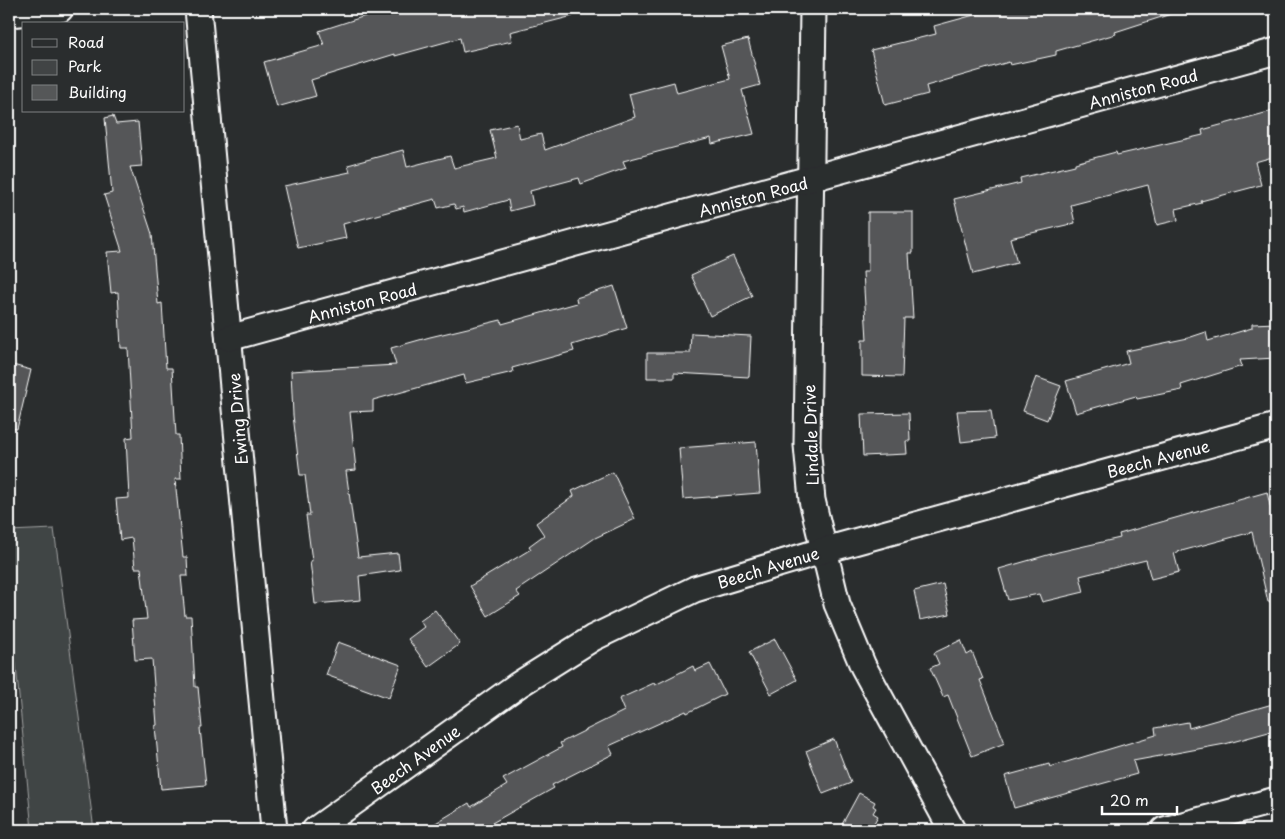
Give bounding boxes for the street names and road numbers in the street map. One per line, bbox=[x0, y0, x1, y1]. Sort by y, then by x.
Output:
street label: Anniston Road bbox=[1086, 62, 1200, 114]
street label: Anniston Road bbox=[696, 170, 810, 222]
street label: Anniston Road bbox=[305, 276, 419, 328]
street label: Ewing Drive bbox=[221, 372, 253, 466]
street label: Lindale Drive bbox=[796, 384, 824, 486]
street label: Beech Avenue bbox=[1104, 433, 1212, 483]
street label: Beech Avenue bbox=[714, 540, 822, 594]
street label: Beech Avenue bbox=[365, 718, 465, 800]

